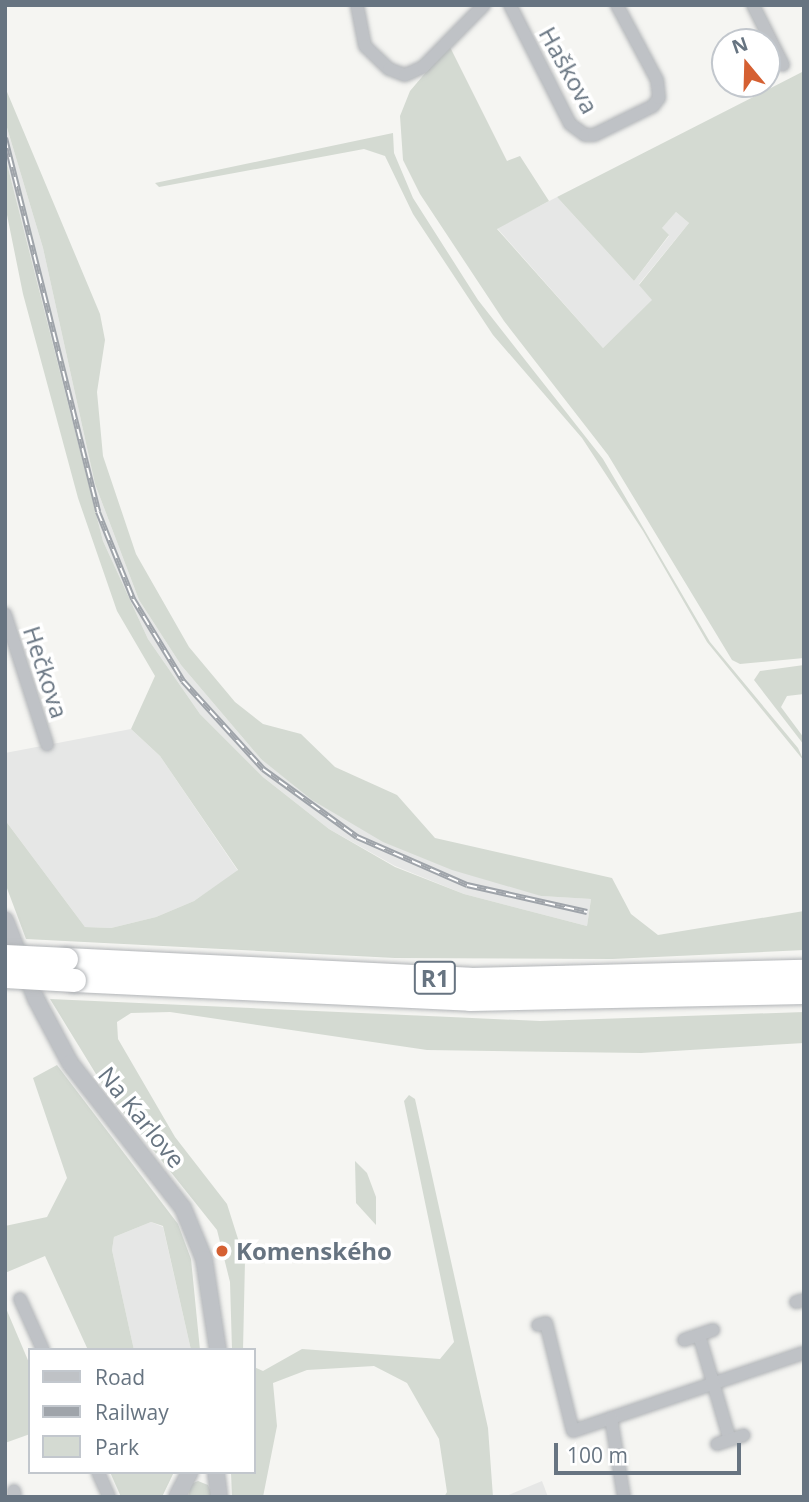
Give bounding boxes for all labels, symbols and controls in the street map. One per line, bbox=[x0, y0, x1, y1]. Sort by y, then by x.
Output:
street label: Haškova bbox=[533, 22, 605, 118]
north arrow bbox=[711, 28, 781, 98]
text: N bbox=[728, 30, 751, 60]
street label: Hečkova bbox=[18, 622, 74, 722]
road number: R1 bbox=[412, 959, 458, 998]
street label: Na Karlove bbox=[93, 1061, 191, 1173]
place label: Komenského bbox=[236, 1237, 392, 1265]
marker: Komenského bbox=[214, 1243, 230, 1259]
legend bbox=[28, 1348, 256, 1474]
text: Road bbox=[95, 1363, 145, 1391]
text: Railway bbox=[95, 1398, 169, 1426]
scale bar bbox=[557, 1428, 744, 1472]
text: Park bbox=[95, 1433, 139, 1461]
text: 100 m bbox=[567, 1441, 628, 1469]

